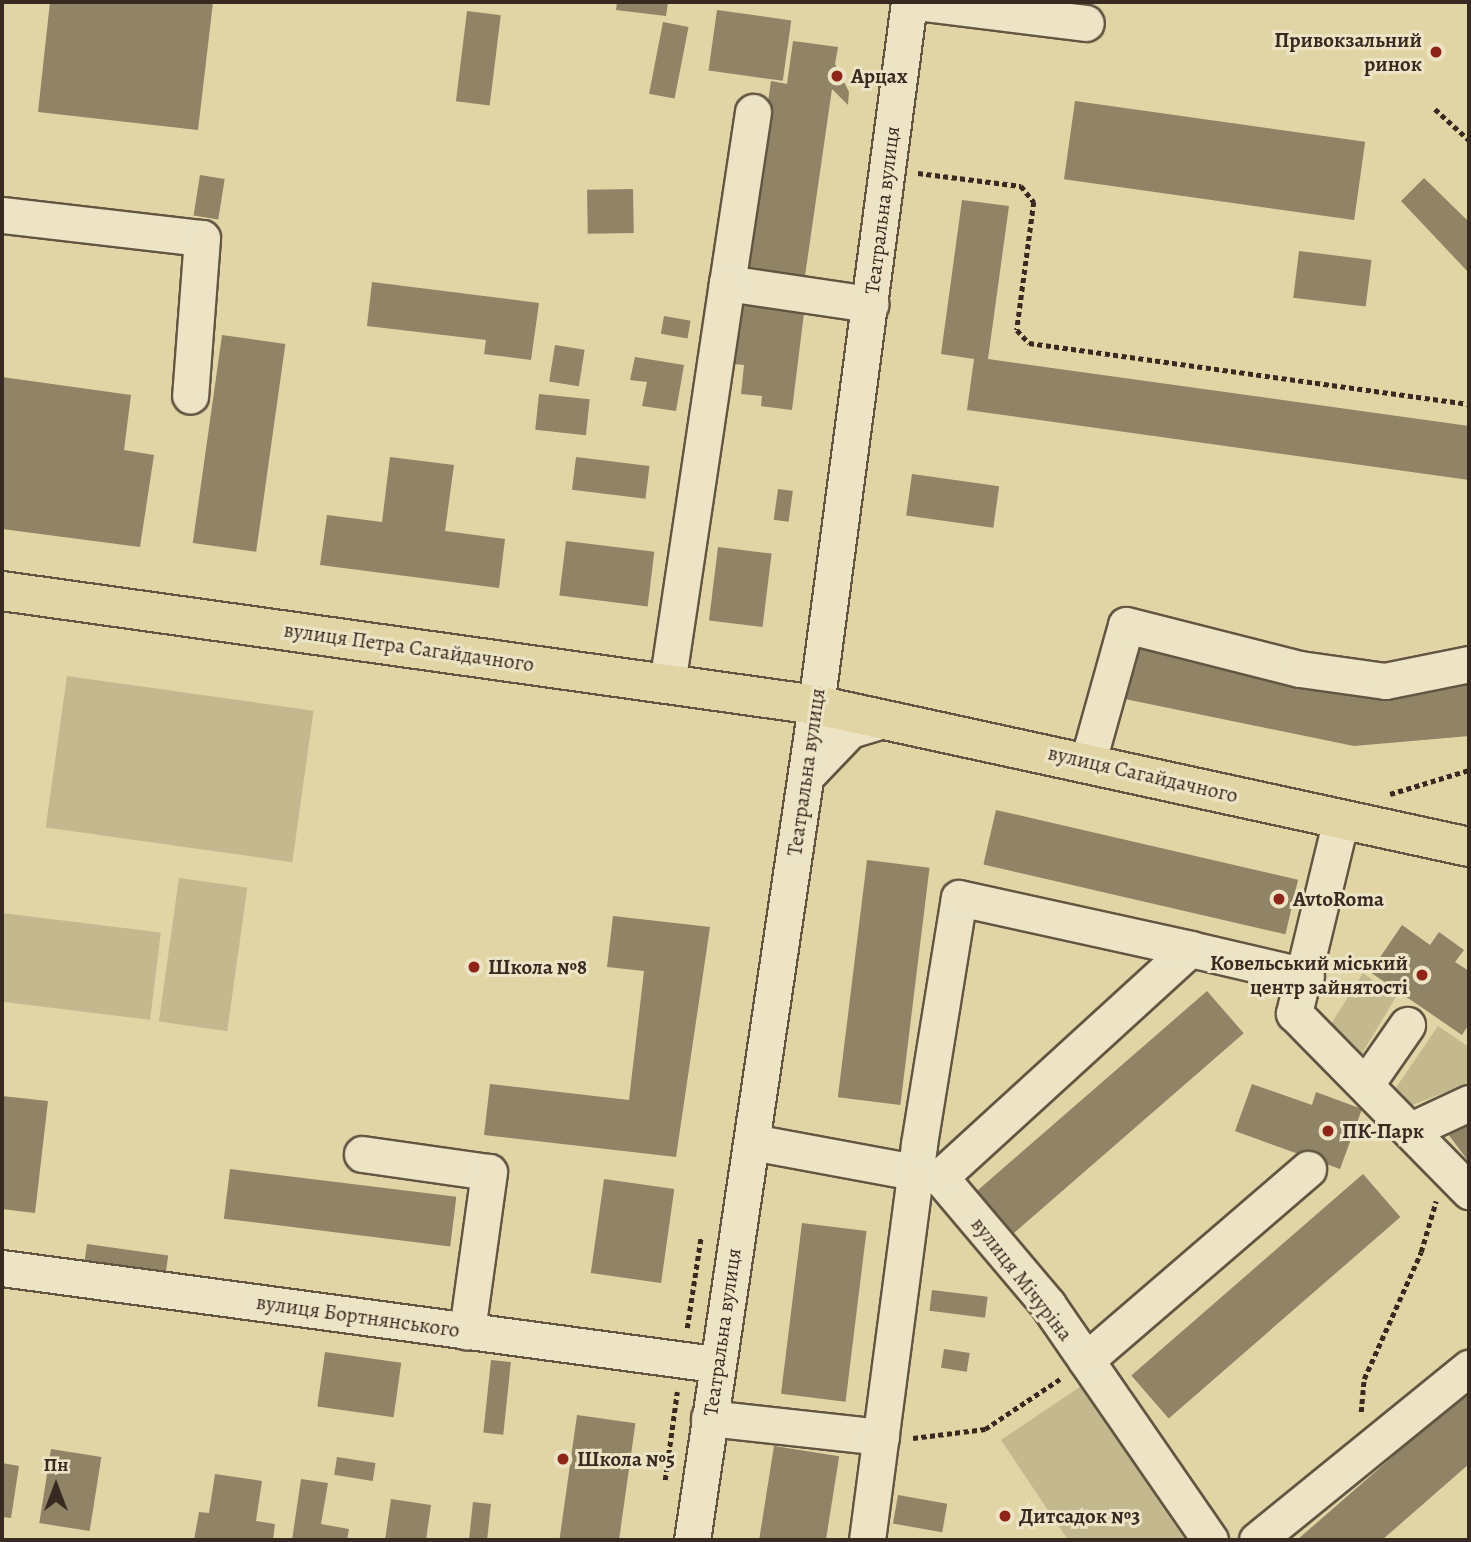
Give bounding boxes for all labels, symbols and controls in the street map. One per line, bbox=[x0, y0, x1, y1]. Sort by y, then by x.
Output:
place label: Привокзальний ринок bbox=[1274, 27, 1422, 77]
marker: Привокзальний ринок bbox=[1428, 44, 1444, 60]
place label: Арцах bbox=[851, 63, 908, 89]
marker: Арцах bbox=[829, 68, 845, 84]
street label: Театральна вулиця bbox=[859, 124, 905, 296]
street label: вулиця Петра Сагайдачного bbox=[282, 617, 536, 677]
street label: Театральна вулиця bbox=[782, 686, 830, 858]
street label: вулиця Сагайдачного bbox=[1046, 740, 1240, 808]
place label: AvtoRoma bbox=[1293, 886, 1384, 912]
marker: AvtoRoma bbox=[1271, 891, 1287, 907]
place label: Ковельський міський центр зайнятості bbox=[1210, 950, 1408, 1000]
place label: Школа №8 bbox=[488, 954, 587, 980]
marker: Школа №8 bbox=[466, 959, 482, 975]
marker: Ковельський міський центр зайнятості bbox=[1414, 967, 1430, 983]
place label: ПК-Парк bbox=[1342, 1118, 1424, 1144]
marker: ПК-Парк bbox=[1320, 1123, 1336, 1139]
street label: вулиця Мічуріна bbox=[966, 1212, 1078, 1346]
street label: Театральна вулиця bbox=[698, 1246, 746, 1418]
street label: вулиця Бортнянського bbox=[255, 1289, 461, 1343]
place label: Школа №5 bbox=[577, 1446, 675, 1472]
north arrow bbox=[21, 1451, 91, 1521]
marker: Школа №5 bbox=[555, 1451, 571, 1467]
text: Пн bbox=[44, 1452, 68, 1478]
place label: Дитсадок №3 bbox=[1019, 1503, 1140, 1529]
marker: Дитсадок №3 bbox=[997, 1508, 1013, 1524]

